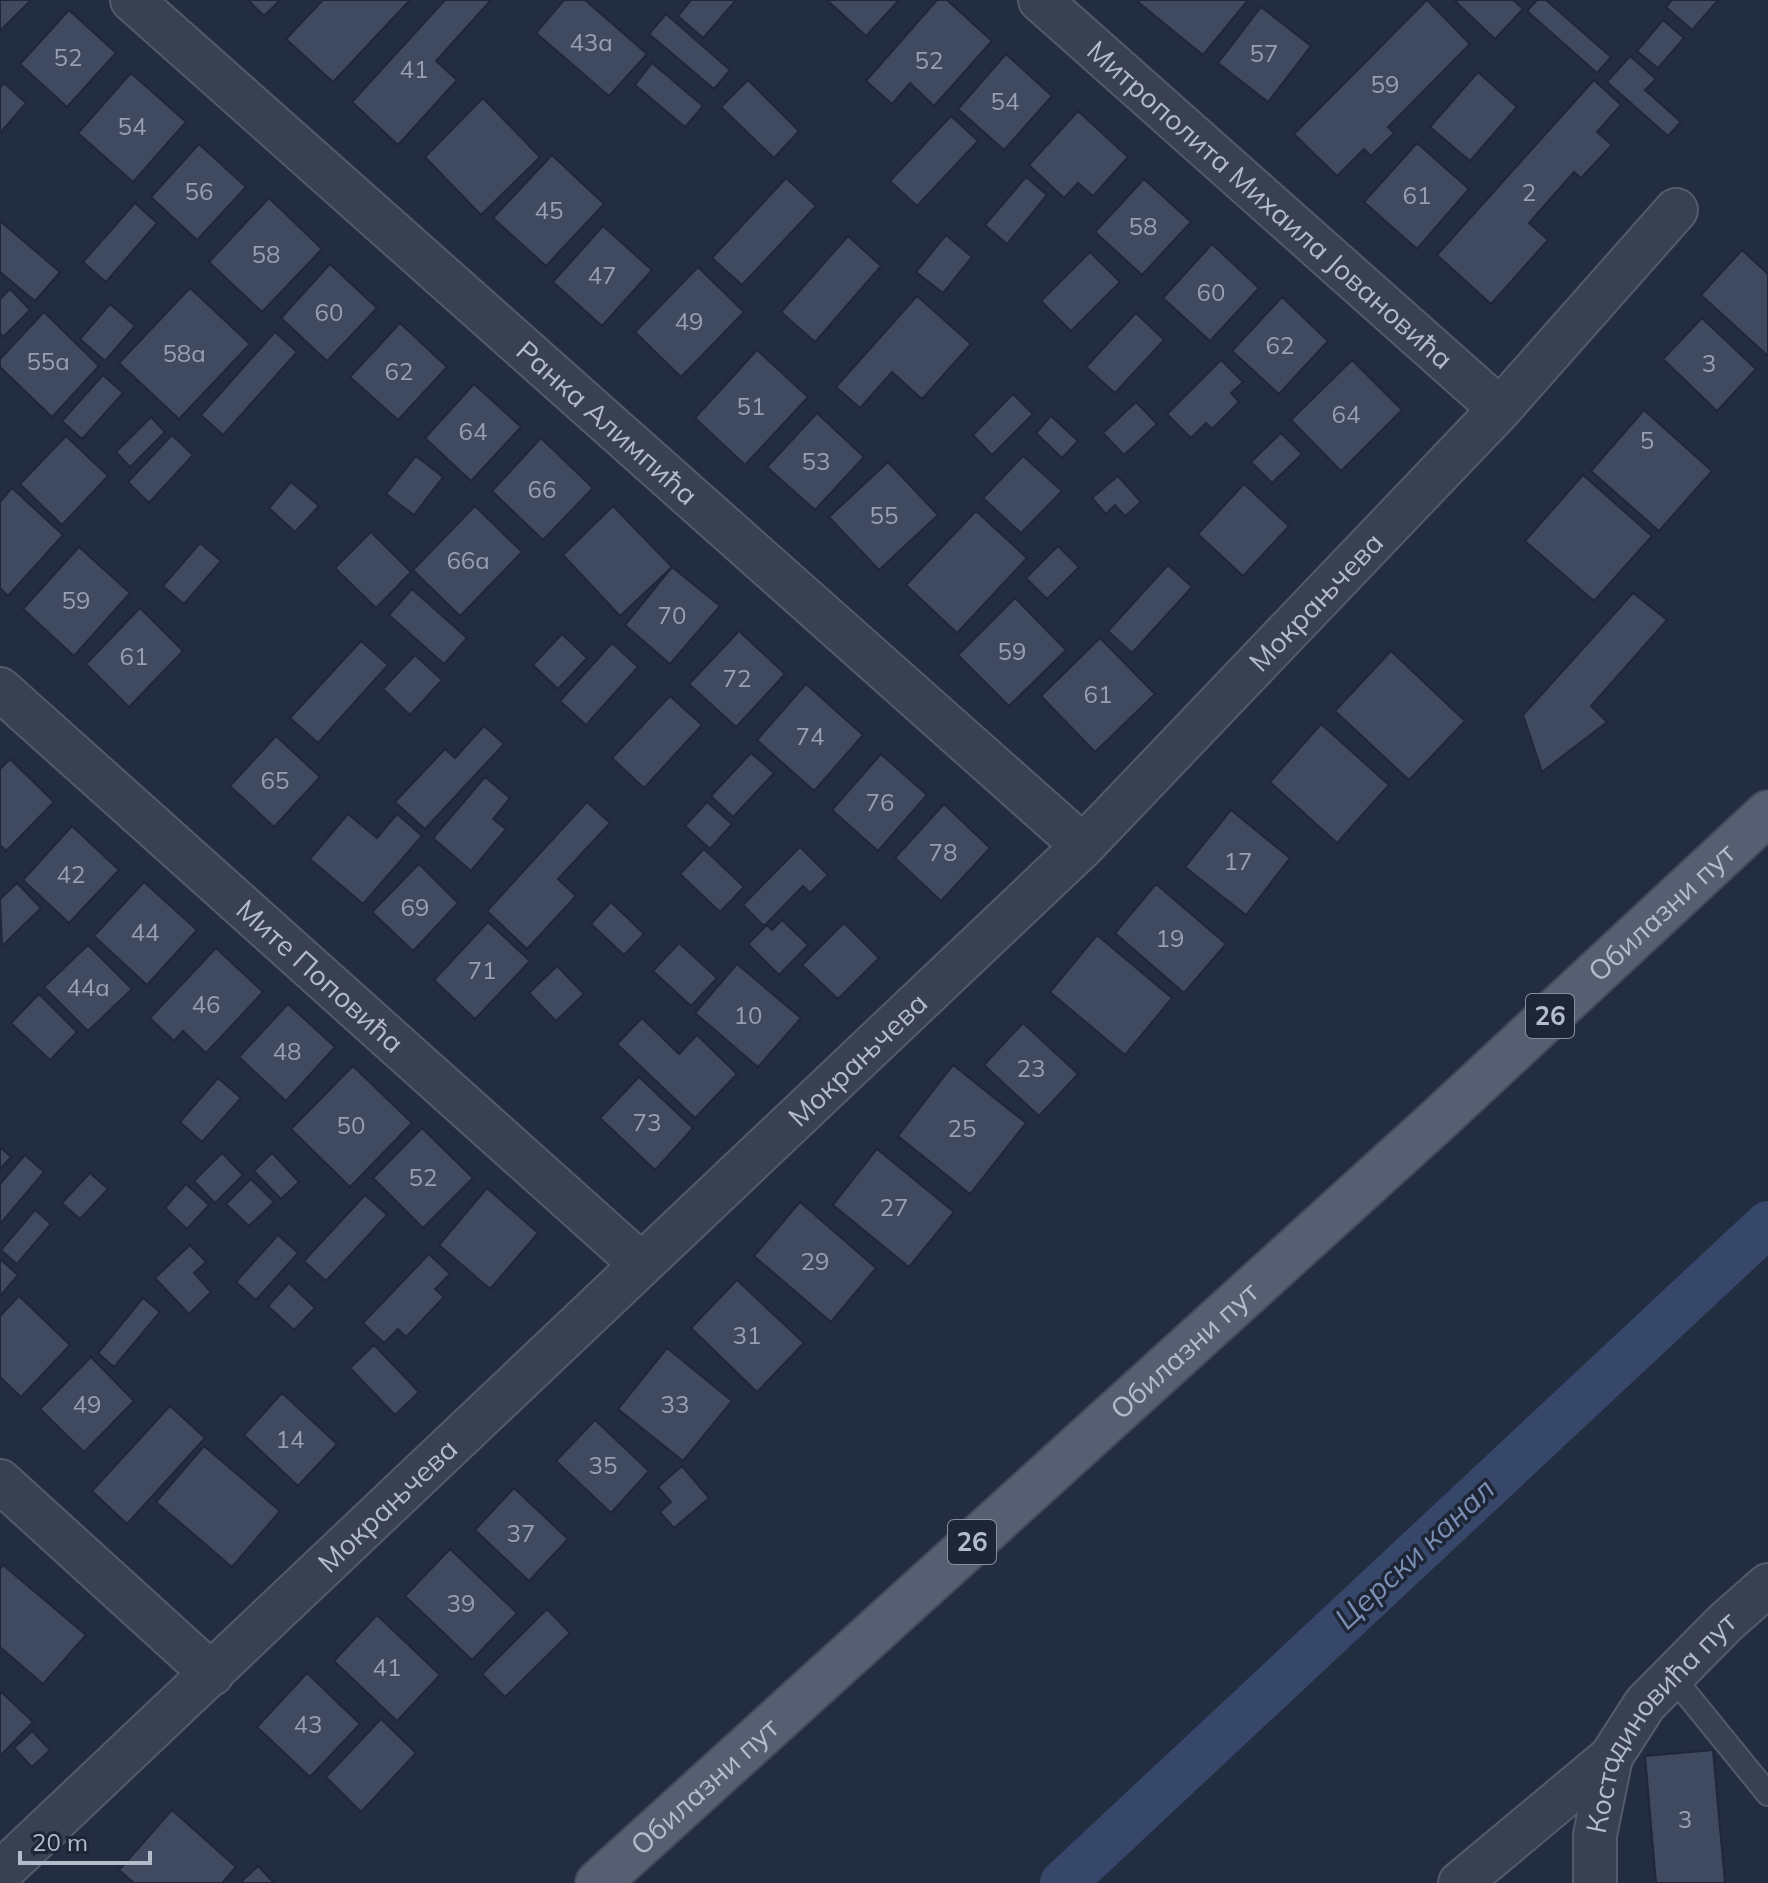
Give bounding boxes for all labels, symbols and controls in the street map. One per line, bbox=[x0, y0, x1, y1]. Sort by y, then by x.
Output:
house number: 43a bbox=[569, 27, 613, 57]
street label: Митрополита Михаила Јовановића bbox=[1080, 33, 1461, 376]
house number: 57 bbox=[1250, 38, 1278, 68]
house number: 52 bbox=[54, 42, 82, 72]
house number: 52 bbox=[915, 45, 943, 75]
house number: 41 bbox=[400, 54, 428, 84]
house number: 59 bbox=[1371, 69, 1399, 99]
house number: 54 bbox=[991, 86, 1019, 116]
house number: 54 bbox=[118, 111, 146, 141]
house number: 56 bbox=[185, 176, 213, 206]
house number: 2 bbox=[1522, 177, 1536, 207]
house number: 61 bbox=[1403, 180, 1431, 210]
house number: 45 bbox=[535, 195, 563, 225]
house number: 58 bbox=[1129, 211, 1157, 241]
house number: 58 bbox=[252, 239, 280, 269]
house number: 47 bbox=[588, 260, 616, 290]
house number: 60 bbox=[1197, 277, 1225, 307]
house number: 60 bbox=[315, 297, 343, 327]
house number: 49 bbox=[675, 306, 703, 336]
house number: 62 bbox=[1266, 330, 1294, 360]
street label: Ранка Алимпића bbox=[510, 333, 705, 512]
house number: 58a bbox=[162, 338, 206, 368]
house number: 55a bbox=[26, 346, 70, 376]
house number: 3 bbox=[1702, 348, 1716, 378]
house number: 62 bbox=[385, 356, 413, 386]
house number: 51 bbox=[737, 391, 765, 421]
house number: 64 bbox=[1332, 399, 1360, 429]
house number: 64 bbox=[459, 416, 487, 446]
house number: 5 bbox=[1640, 425, 1654, 455]
house number: 53 bbox=[802, 446, 830, 476]
house number: 66 bbox=[528, 474, 556, 504]
house number: 55 bbox=[870, 500, 898, 530]
street label: Мокрањчева bbox=[1241, 525, 1390, 678]
house number: 66a bbox=[446, 545, 490, 575]
house number: 59 bbox=[62, 585, 90, 615]
house number: 70 bbox=[658, 600, 686, 630]
house number: 59 bbox=[998, 636, 1026, 666]
house number: 61 bbox=[120, 641, 148, 671]
house number: 72 bbox=[723, 663, 751, 693]
house number: 61 bbox=[1084, 679, 1112, 709]
house number: 74 bbox=[796, 721, 824, 751]
house number: 65 bbox=[261, 765, 289, 795]
house number: 76 bbox=[866, 787, 894, 817]
street label: Обилазни пут bbox=[1580, 835, 1742, 988]
house number: 78 bbox=[929, 837, 957, 867]
house number: 17 bbox=[1224, 846, 1252, 876]
house number: 42 bbox=[57, 859, 85, 889]
street label: Мите Поповића bbox=[229, 892, 411, 1060]
house number: 69 bbox=[401, 892, 429, 922]
house number: 44 bbox=[131, 917, 159, 947]
house number: 19 bbox=[1156, 923, 1184, 953]
house number: 71 bbox=[468, 955, 496, 985]
house number: 44a bbox=[66, 972, 110, 1002]
street label: Мокрањчева bbox=[780, 985, 934, 1134]
house number: 46 bbox=[192, 989, 220, 1019]
road number: 26 bbox=[1526, 994, 1574, 1038]
house number: 10 bbox=[734, 1000, 762, 1030]
house number: 48 bbox=[273, 1036, 301, 1066]
house number: 23 bbox=[1017, 1053, 1045, 1083]
house number: 73 bbox=[633, 1107, 661, 1137]
house number: 50 bbox=[337, 1110, 365, 1140]
house number: 25 bbox=[948, 1113, 976, 1143]
house number: 52 bbox=[409, 1162, 437, 1192]
house number: 27 bbox=[880, 1192, 908, 1222]
house number: 29 bbox=[801, 1246, 829, 1276]
street label: Обилазни пут bbox=[1103, 1274, 1265, 1426]
house number: 31 bbox=[733, 1320, 761, 1350]
house number: 49 bbox=[73, 1389, 101, 1419]
house number: 33 bbox=[661, 1389, 689, 1419]
house number: 14 bbox=[276, 1424, 304, 1454]
street label: Мокрањчева bbox=[310, 1431, 464, 1579]
house number: 35 bbox=[589, 1450, 617, 1480]
water label: Церски канал bbox=[1327, 1470, 1502, 1637]
house number: 37 bbox=[507, 1518, 535, 1548]
road number: 26 bbox=[948, 1520, 996, 1564]
house number: 39 bbox=[447, 1588, 475, 1618]
street label: Костадиновића пут bbox=[1578, 1603, 1743, 1836]
house number: 41 bbox=[373, 1652, 401, 1682]
house number: 43 bbox=[294, 1709, 322, 1739]
street label: Обилазни пут bbox=[623, 1710, 786, 1862]
house number: 3 bbox=[1678, 1804, 1692, 1834]
scale bar bbox=[20, 1815, 150, 1865]
text: 20 m bbox=[32, 1827, 88, 1857]

